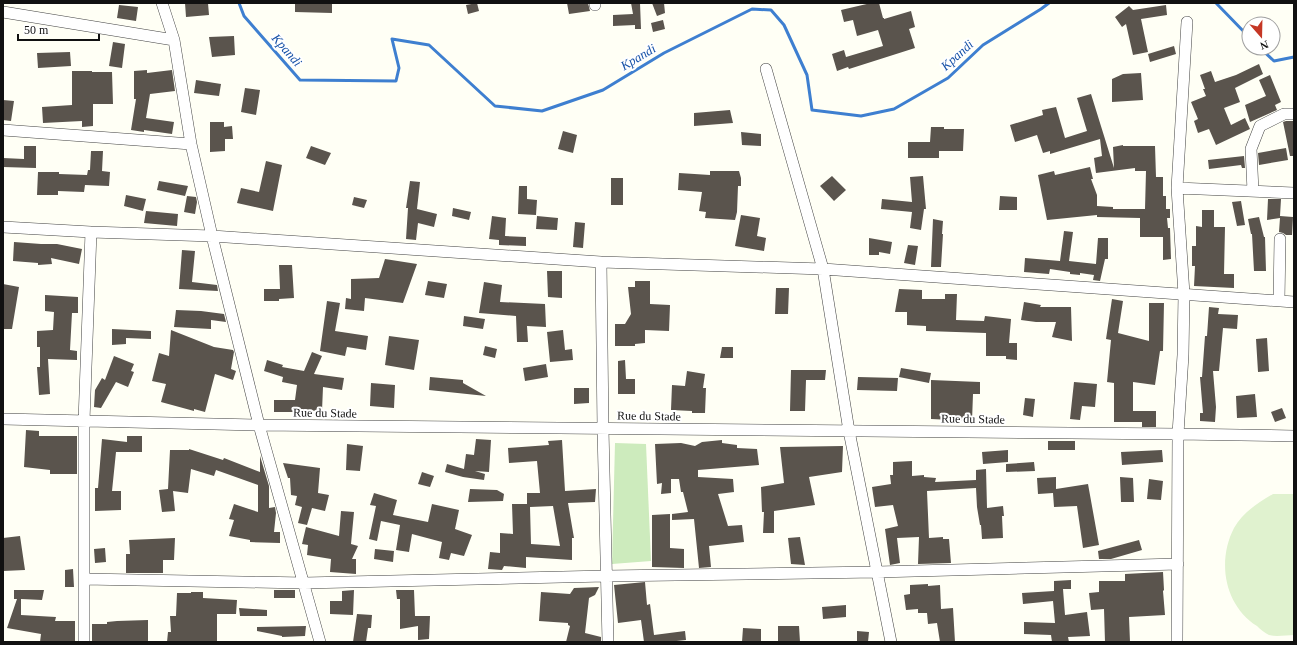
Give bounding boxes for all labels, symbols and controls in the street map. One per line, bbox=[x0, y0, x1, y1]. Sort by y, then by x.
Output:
scale bar bbox=[18, 16, 99, 42]
north arrow bbox=[1241, 16, 1281, 56]
text: 50 m bbox=[24, 23, 49, 37]
water label: Kpandi bbox=[268, 30, 305, 70]
water label: Kpandi bbox=[937, 36, 977, 74]
text: N bbox=[1259, 38, 1270, 52]
water label: Kpandi bbox=[617, 41, 659, 74]
street label: Rue du Stade bbox=[293, 405, 357, 421]
street label: Rue du Stade bbox=[617, 408, 681, 424]
street label: Rue du Stade bbox=[941, 411, 1005, 427]

